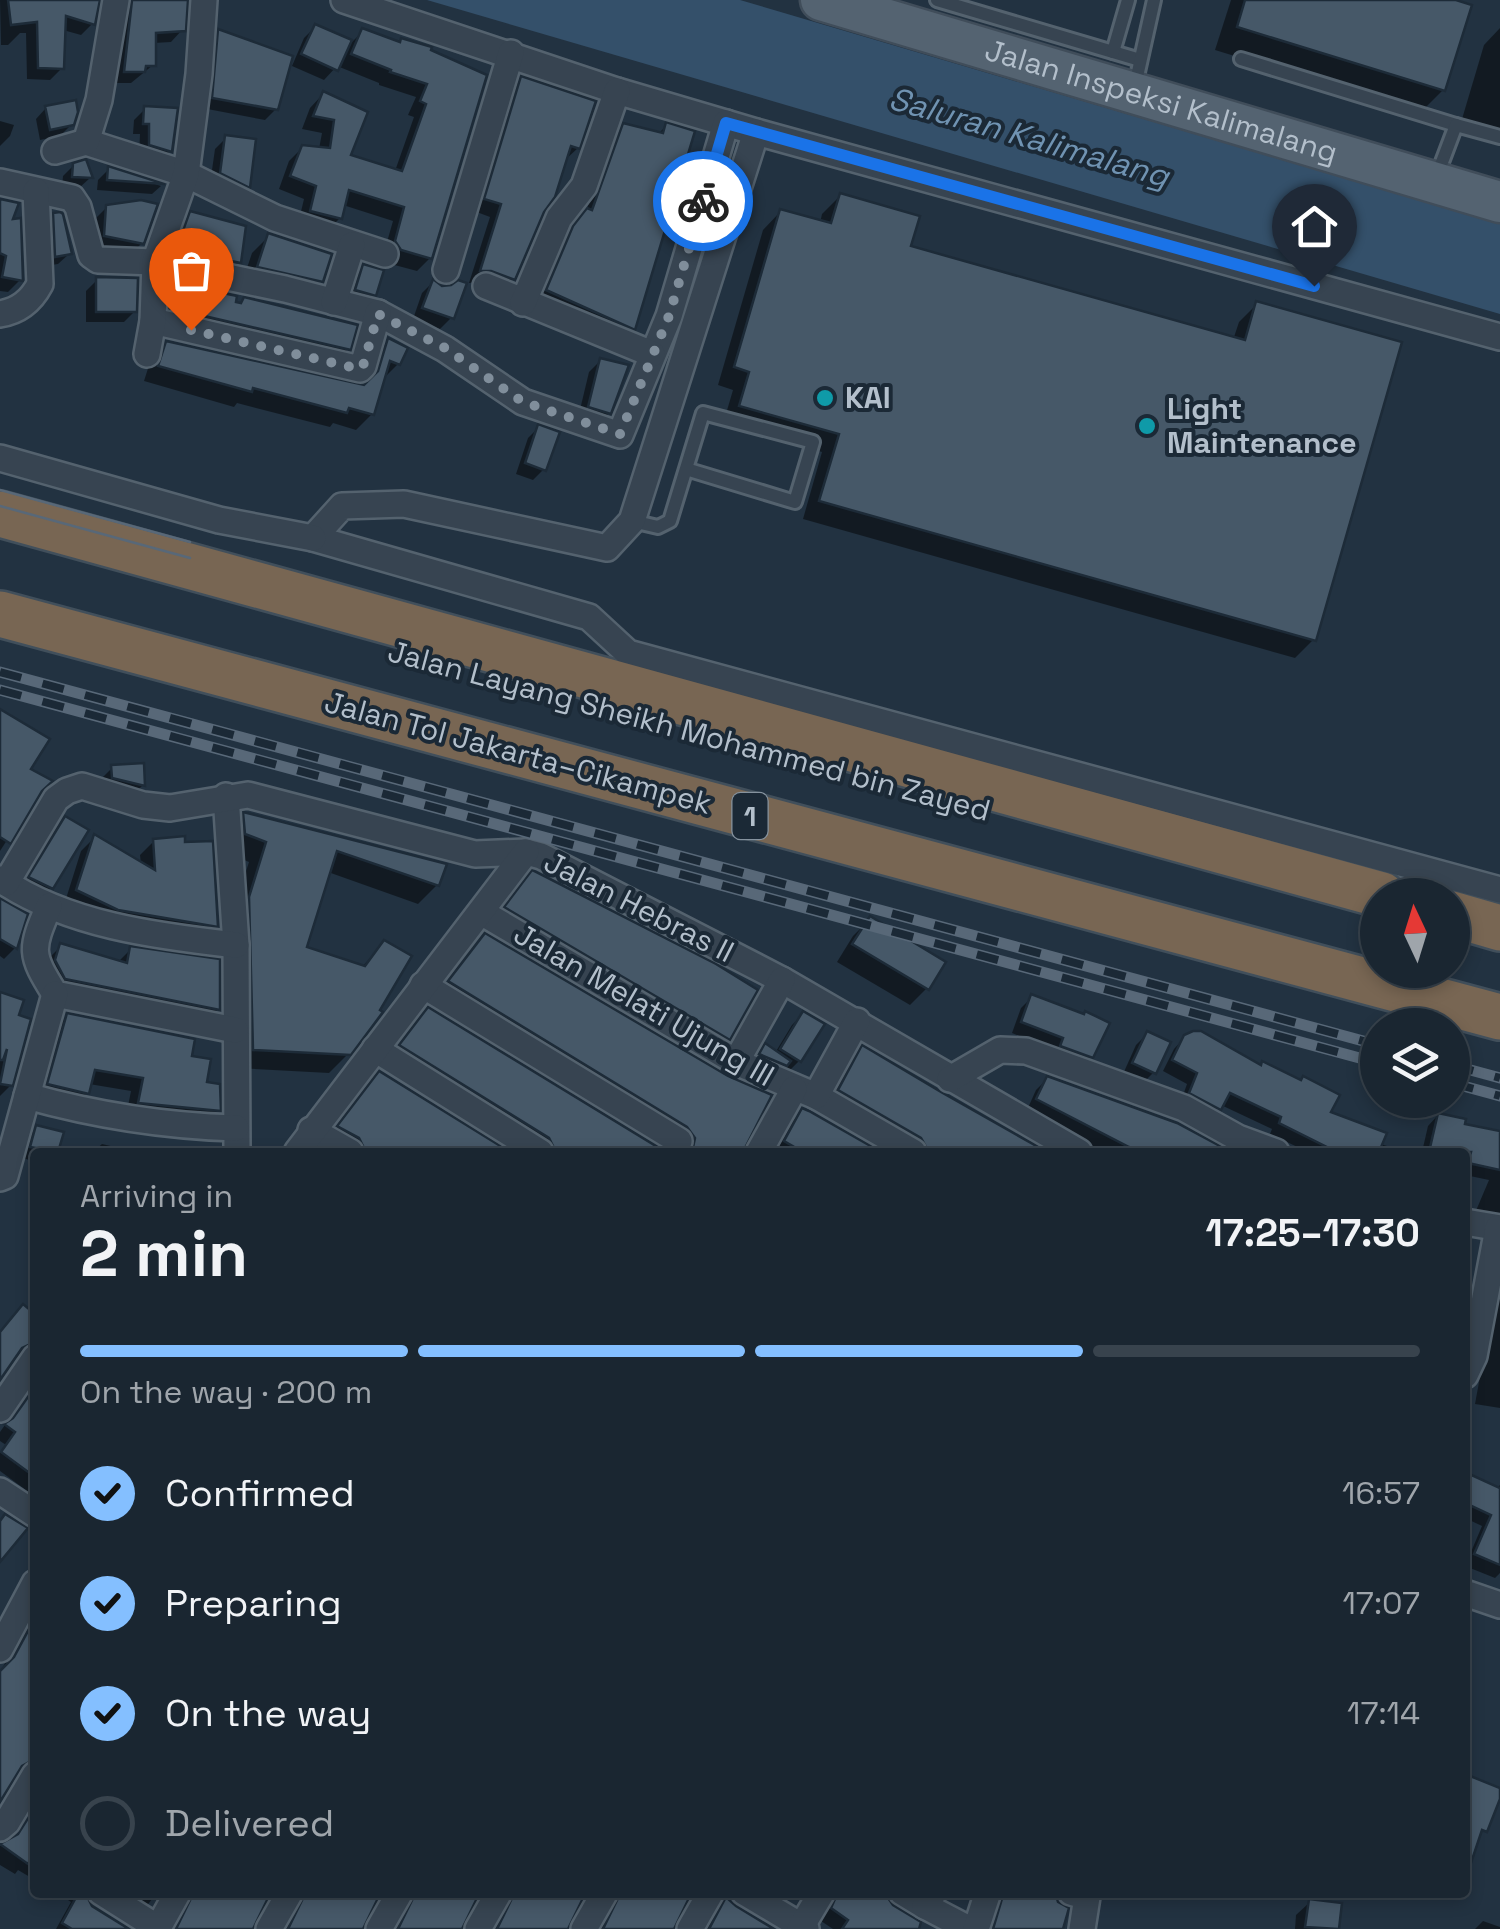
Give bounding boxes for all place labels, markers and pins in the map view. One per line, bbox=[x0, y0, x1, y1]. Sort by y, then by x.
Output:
pin bbox=[1272, 184, 1357, 287]
pin bbox=[149, 228, 234, 331]
place label: KAI bbox=[845, 378, 891, 417]
marker: KAI bbox=[814, 387, 836, 409]
place label: Light Maintenance bbox=[1167, 389, 1356, 462]
marker: Light Maintenance bbox=[1136, 415, 1158, 437]

